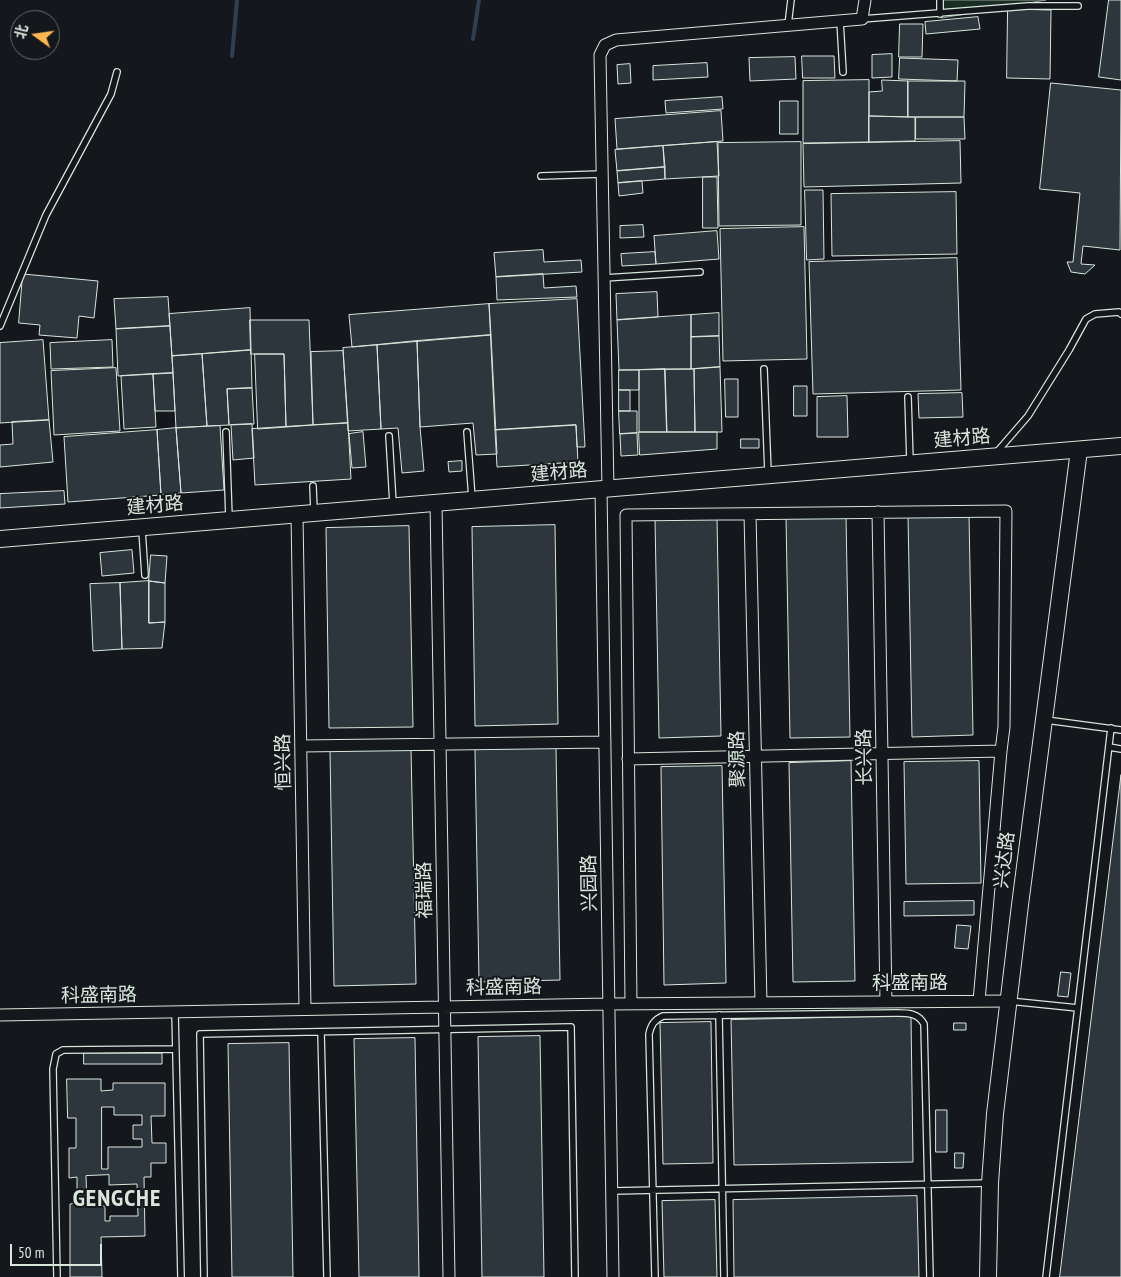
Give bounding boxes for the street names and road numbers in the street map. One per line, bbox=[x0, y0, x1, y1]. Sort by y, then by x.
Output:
street label: 建材路 bbox=[933, 425, 991, 453]
street label: 建材路 bbox=[530, 459, 588, 487]
street label: 建材路 bbox=[126, 492, 184, 520]
street label: 长兴路 bbox=[853, 728, 877, 786]
street label: 聚源路 bbox=[726, 730, 750, 788]
street label: 恒兴路 bbox=[272, 733, 296, 791]
street label: 兴达路 bbox=[990, 830, 1020, 890]
street label: 兴园路 bbox=[578, 854, 602, 912]
street label: 福瑞路 bbox=[413, 861, 437, 919]
street label: 科盛南路 bbox=[872, 973, 948, 995]
street label: 科盛南路 bbox=[466, 976, 542, 1000]
street label: 科盛南路 bbox=[61, 984, 137, 1008]

